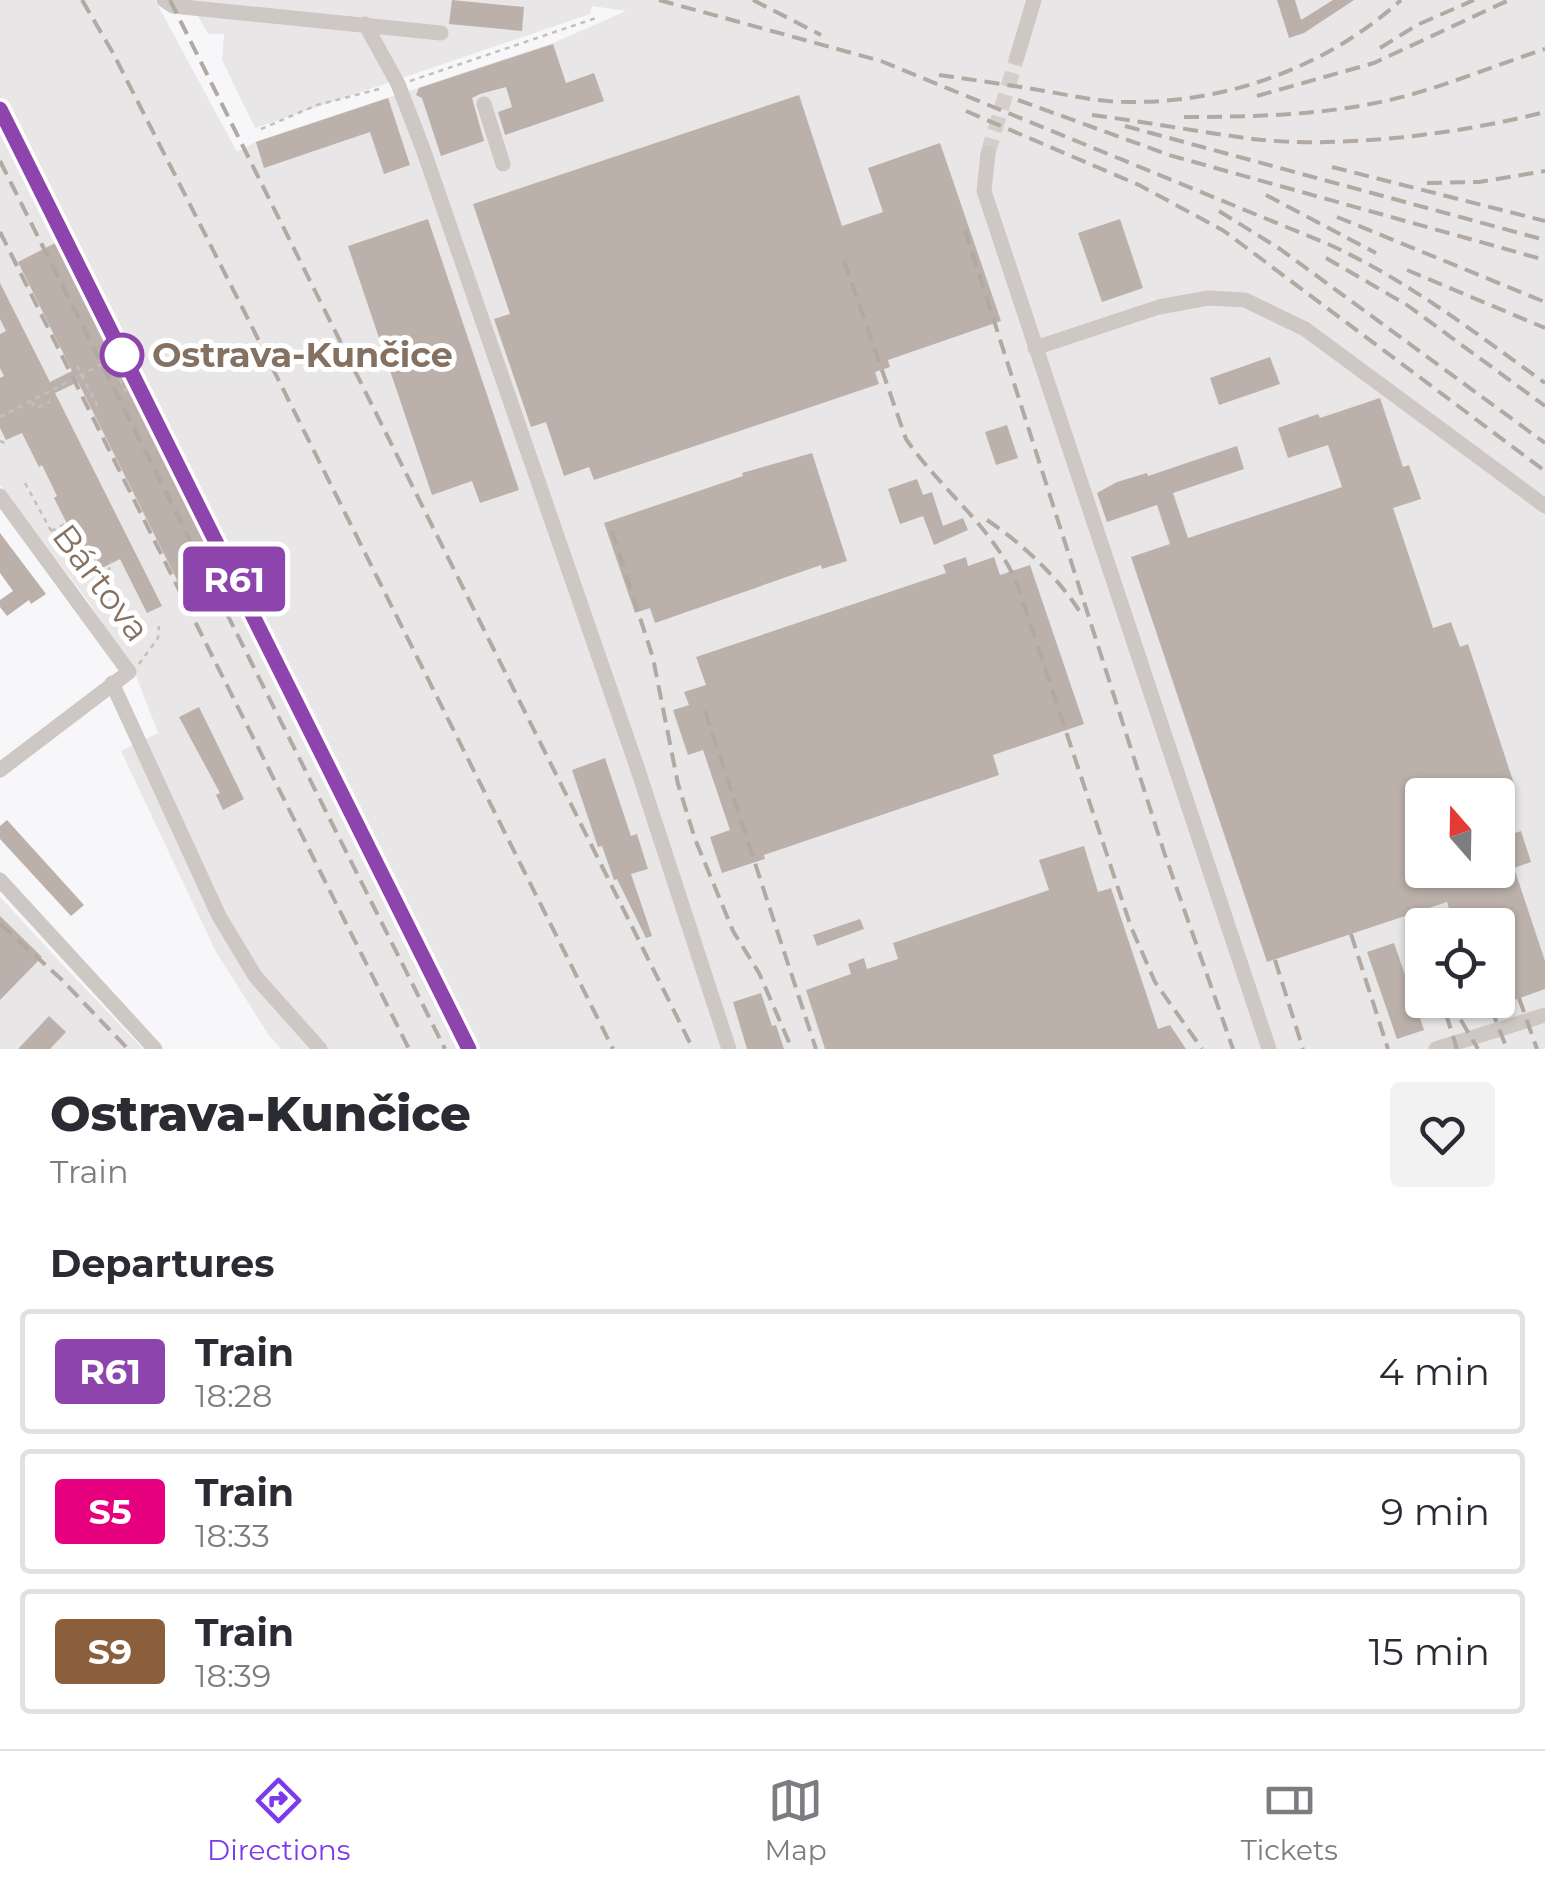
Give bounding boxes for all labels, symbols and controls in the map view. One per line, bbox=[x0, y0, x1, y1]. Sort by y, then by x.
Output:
place label: Ostrava-Kunčice bbox=[152, 333, 453, 376]
marker: Ostrava-Kunčice bbox=[101, 334, 143, 376]
street label: Bártova bbox=[43, 516, 159, 650]
line badge: R61 bbox=[176, 546, 292, 612]
text: R61 bbox=[203, 558, 265, 601]
north arrow bbox=[1405, 778, 1515, 888]
map controls bbox=[1405, 778, 1515, 1018]
button: locate bbox=[1405, 908, 1515, 1018]
button: heart bbox=[1390, 1082, 1495, 1187]
text: Ostrava-Kunčice bbox=[50, 1085, 471, 1143]
text: Train bbox=[50, 1152, 129, 1191]
text: Departures bbox=[50, 1240, 274, 1287]
text: Train bbox=[195, 1329, 294, 1376]
text: 4 min bbox=[1379, 1348, 1490, 1395]
text: R61 bbox=[79, 1350, 141, 1393]
text: 18:28 bbox=[195, 1376, 272, 1415]
text: Train bbox=[195, 1469, 294, 1516]
text: 9 min bbox=[1381, 1488, 1490, 1535]
text: S5 bbox=[88, 1490, 132, 1533]
text: 18:33 bbox=[195, 1516, 270, 1555]
text: Train bbox=[195, 1609, 294, 1656]
text: 15 min bbox=[1369, 1628, 1490, 1675]
text: S9 bbox=[88, 1630, 132, 1673]
text: 18:39 bbox=[195, 1656, 271, 1695]
tab: Directions bbox=[207, 1773, 350, 1867]
tab: Map bbox=[764, 1773, 827, 1867]
tab: Tickets bbox=[1241, 1773, 1338, 1867]

